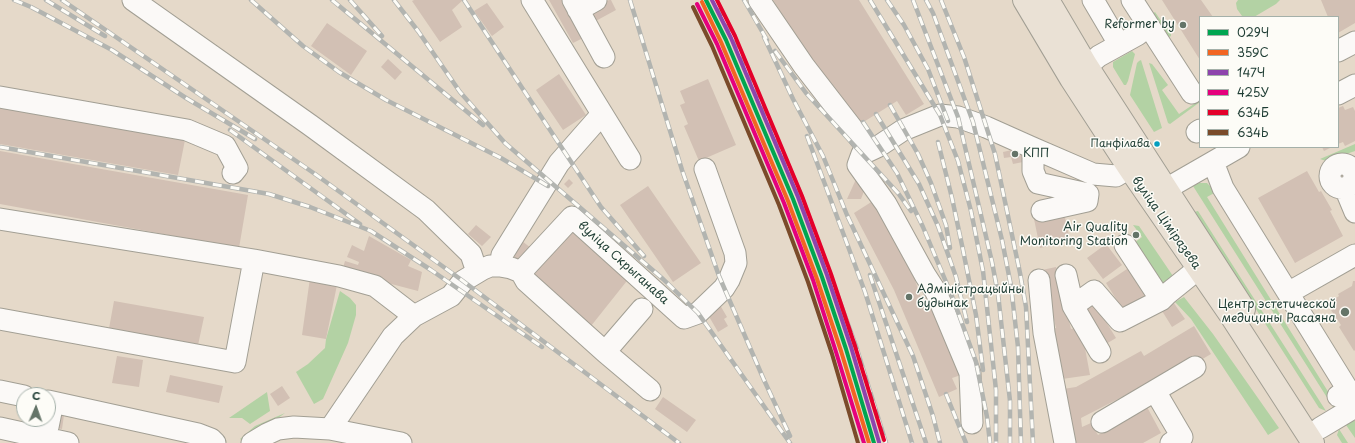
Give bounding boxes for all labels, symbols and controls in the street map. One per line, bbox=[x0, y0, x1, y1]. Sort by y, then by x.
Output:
legend bbox=[1199, 16, 1339, 148]
place label: Reformer by bbox=[1104, 18, 1175, 32]
marker: Reformer by bbox=[1178, 20, 1188, 30]
text: 029Ч bbox=[1237, 23, 1269, 41]
text: 359С bbox=[1237, 43, 1269, 61]
text: 147Ч bbox=[1237, 63, 1265, 81]
text: 425У bbox=[1237, 83, 1269, 101]
text: 634Б bbox=[1237, 103, 1269, 121]
text: 634Ь bbox=[1237, 123, 1269, 141]
place label: Панфілава bbox=[1090, 137, 1150, 151]
marker: Панфілава bbox=[1152, 139, 1162, 149]
place label: КПП bbox=[1023, 147, 1049, 161]
marker: КПП bbox=[1010, 149, 1020, 159]
street label: вуліца Ціміразева bbox=[1128, 174, 1204, 272]
street label: вуліца Скрыганава bbox=[575, 218, 671, 308]
place label: Air Quality Monitoring Station bbox=[1020, 221, 1128, 249]
marker: Air Quality Monitoring Station bbox=[1131, 230, 1141, 240]
place label: Адміністрацыйны будынак bbox=[917, 283, 1024, 311]
marker: Адміністрацыйны будынак bbox=[904, 292, 914, 302]
place label: Центр эстетической медицины Расаяна bbox=[1218, 298, 1336, 326]
marker: Центр эстетической медицины Расаяна bbox=[1339, 306, 1351, 318]
north arrow bbox=[16, 387, 56, 427]
text: С bbox=[32, 387, 41, 404]

